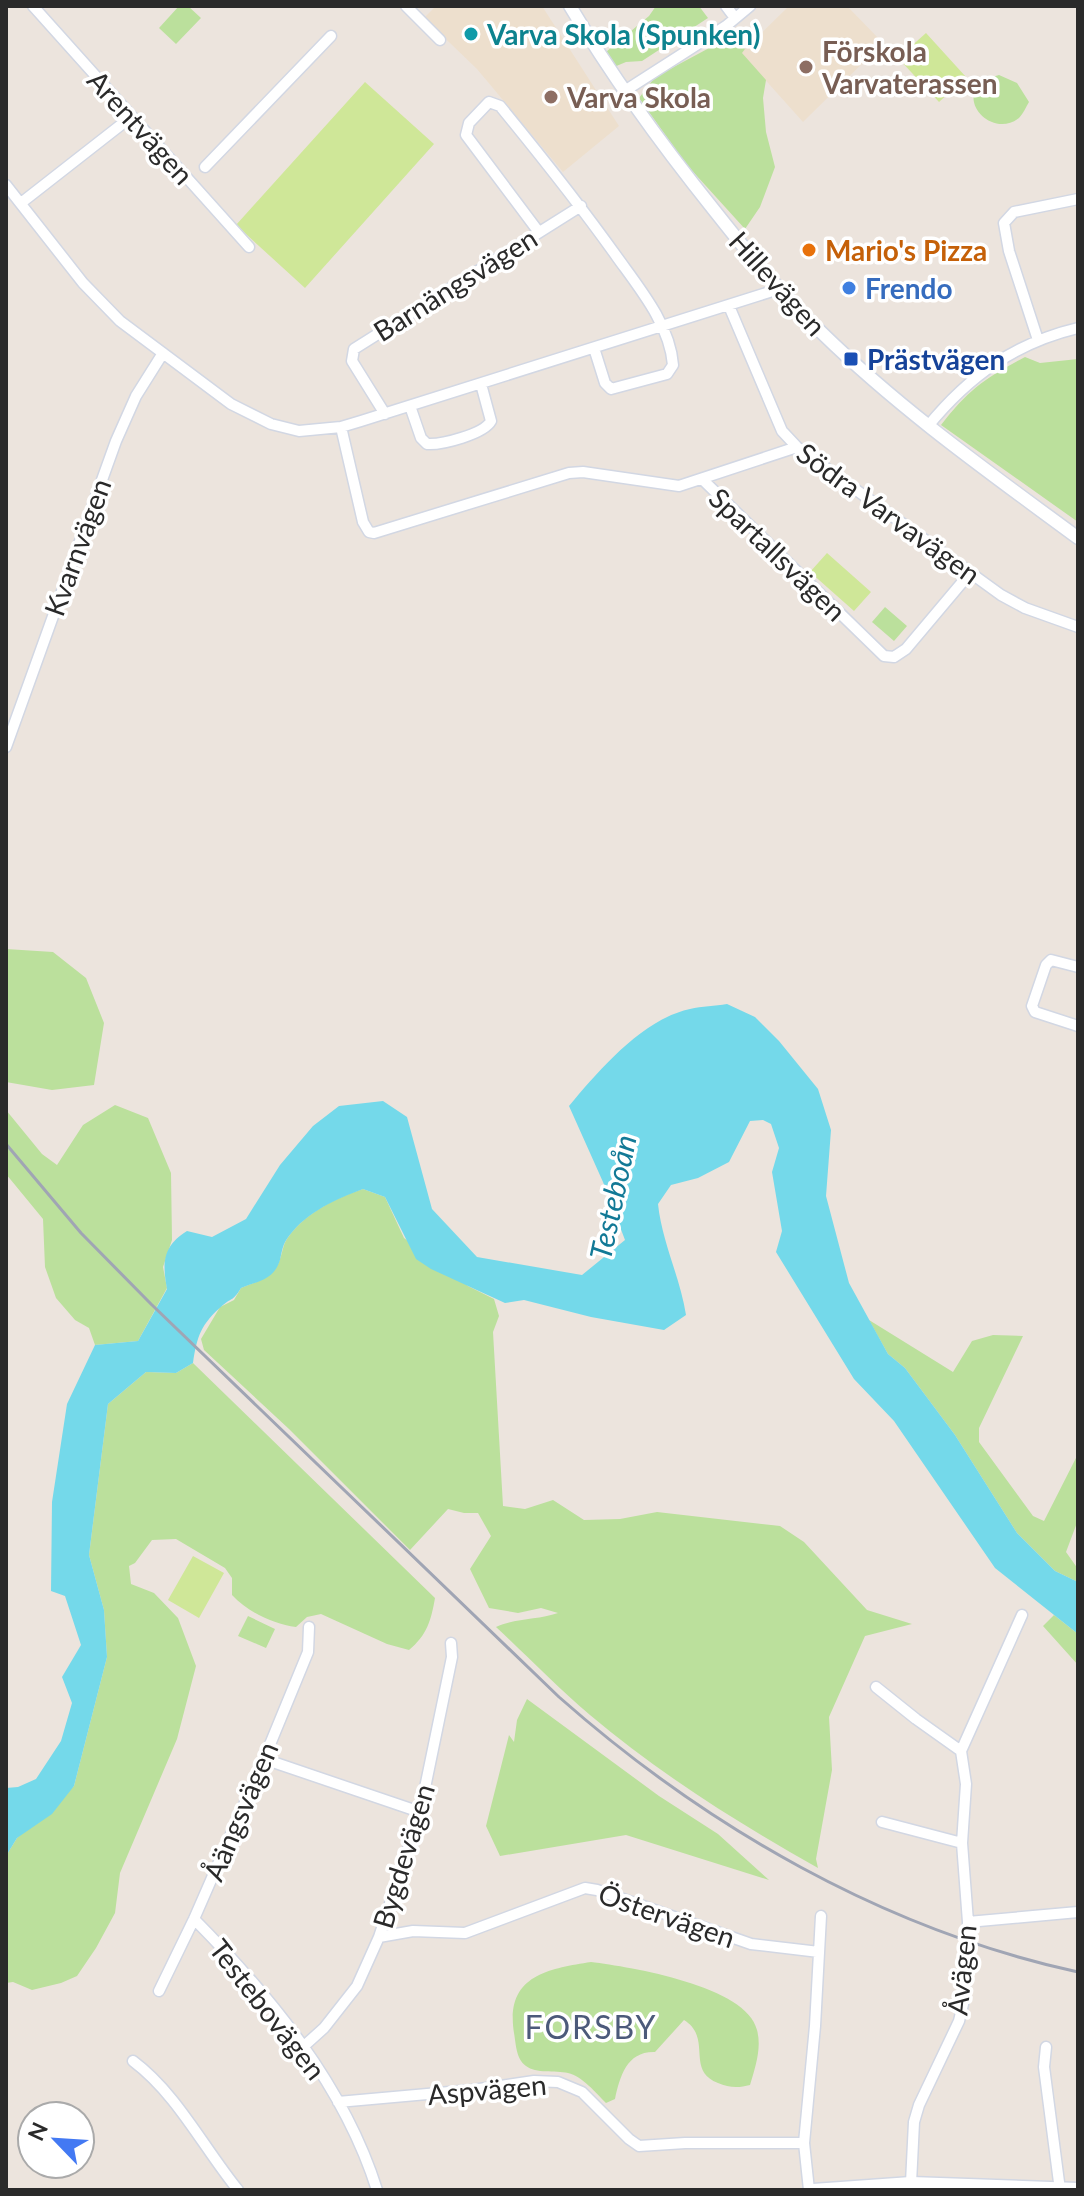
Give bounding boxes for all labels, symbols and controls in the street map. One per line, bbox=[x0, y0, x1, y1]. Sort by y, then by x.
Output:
place label: Varva Skola (Spunken) bbox=[486, 17, 760, 51]
marker: Varva Skola (Spunken) bbox=[462, 25, 480, 43]
place label: Förskola Varvaterassen bbox=[821, 34, 998, 100]
marker: Förskola Varvaterassen bbox=[797, 58, 815, 76]
street label: Arentvägen bbox=[81, 63, 201, 191]
place label: Varva Skola bbox=[566, 80, 711, 114]
marker: Varva Skola bbox=[542, 88, 560, 106]
street label: Barnängsvägen bbox=[367, 220, 543, 348]
street label: Hillevägen bbox=[722, 224, 834, 342]
place label: Mario's Pizza bbox=[825, 233, 987, 267]
marker: Mario's Pizza bbox=[800, 241, 818, 259]
place label: Frendo bbox=[865, 271, 952, 305]
marker: Frendo bbox=[840, 279, 858, 297]
place label: Prästvägen bbox=[867, 342, 1005, 376]
marker: Prästvägen bbox=[842, 350, 860, 368]
street label: Södra Varvavägen bbox=[791, 435, 987, 591]
street label: Kvarnvägen bbox=[36, 474, 118, 620]
street label: Spartallsvägen bbox=[703, 480, 853, 628]
water label: Testeboån bbox=[581, 1131, 643, 1263]
street label: Åängsvägen bbox=[195, 1736, 285, 1886]
street label: Bygdevägen bbox=[365, 1780, 441, 1932]
street label: Östervägen bbox=[594, 1876, 740, 1954]
street label: Åvägen bbox=[939, 1923, 983, 2017]
street label: Testebovägen bbox=[203, 1932, 333, 2086]
district label: FORSBY bbox=[525, 2007, 657, 2046]
street label: Aspvägen bbox=[426, 2067, 548, 2111]
north arrow bbox=[16, 2100, 96, 2180]
text: N bbox=[22, 2118, 53, 2145]

